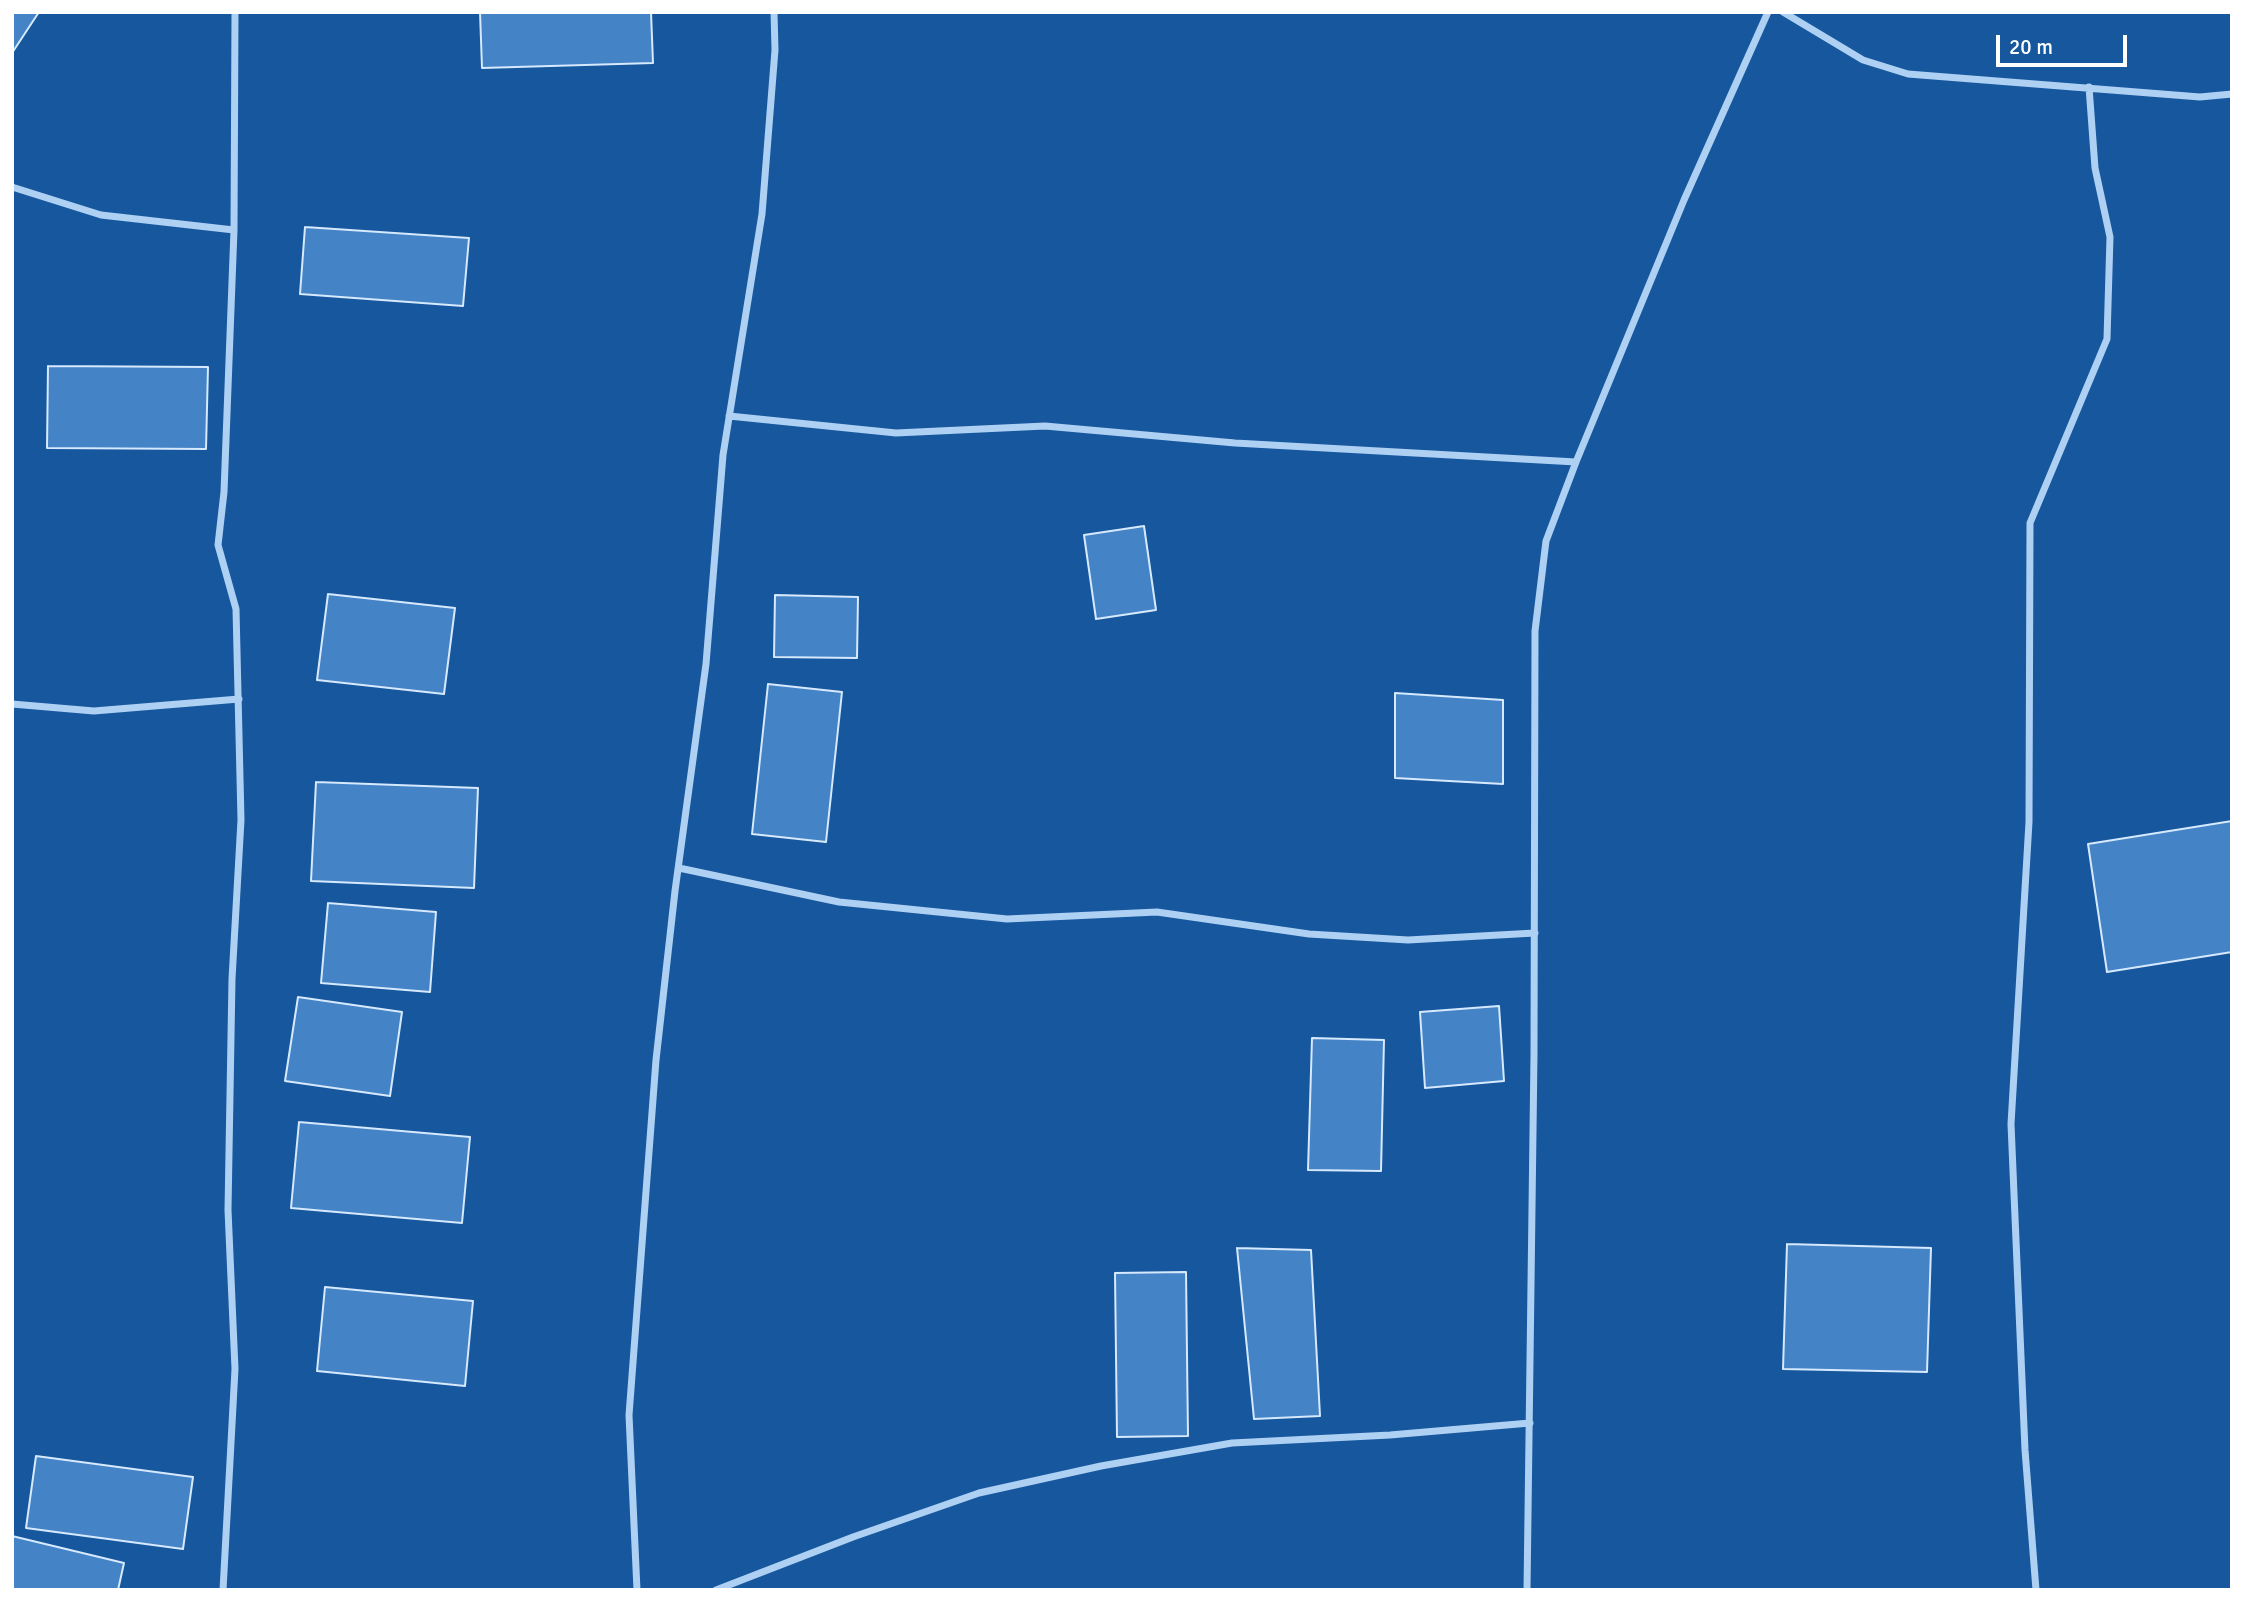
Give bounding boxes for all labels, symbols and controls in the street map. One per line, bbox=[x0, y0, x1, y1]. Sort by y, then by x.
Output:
scale bar bbox=[1999, 21, 2130, 65]
text: 20 m bbox=[2009, 34, 2053, 60]

